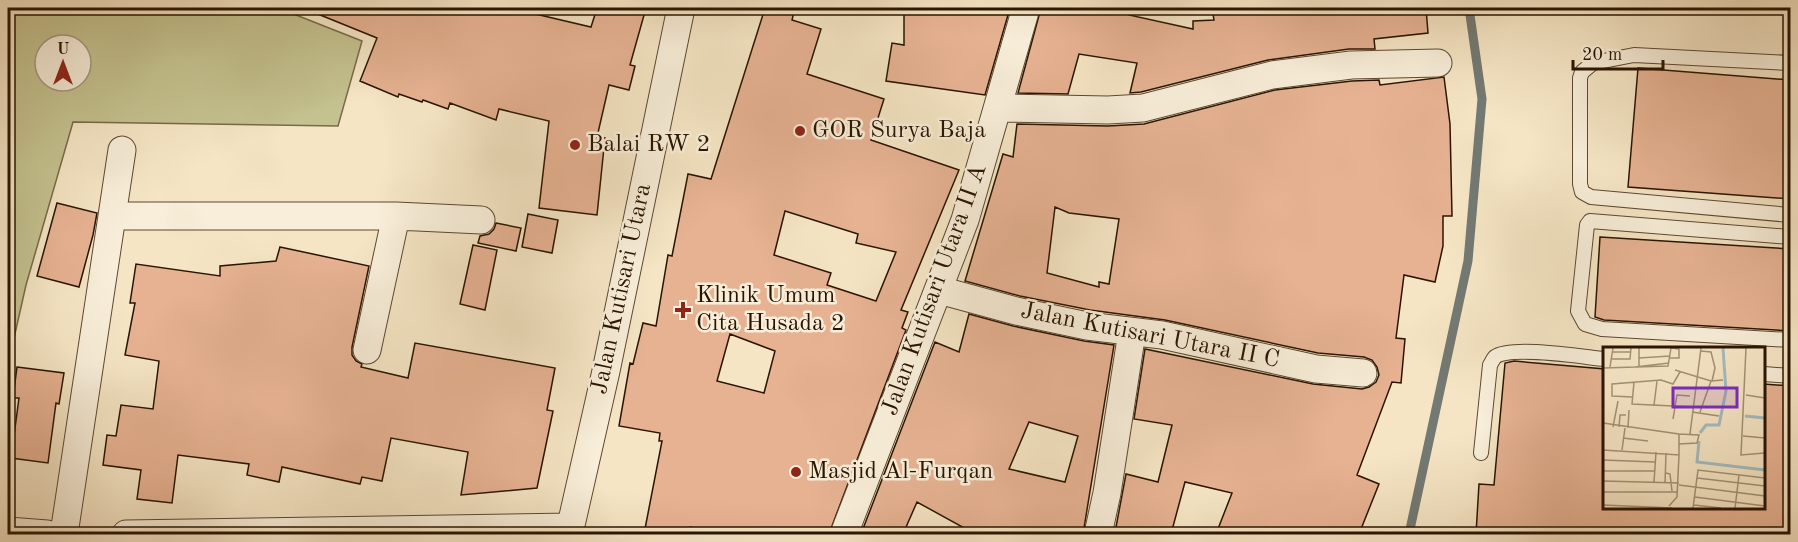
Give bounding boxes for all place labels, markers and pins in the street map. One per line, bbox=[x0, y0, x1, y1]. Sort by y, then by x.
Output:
place label: GOR Surya Baja bbox=[812, 119, 986, 143]
marker: GOR Surya Baja bbox=[793, 124, 807, 138]
place label: Balai RW 2 bbox=[587, 133, 710, 157]
marker: Balai RW 2 bbox=[568, 138, 582, 152]
place label: Klinik Umum Cita Husada 2 bbox=[696, 284, 845, 336]
marker: Klinik Umum Cita Husada 2 bbox=[674, 301, 692, 319]
place label: Masjid Al-Furqan bbox=[808, 460, 993, 484]
marker: Masjid Al-Furqan bbox=[789, 465, 803, 479]

